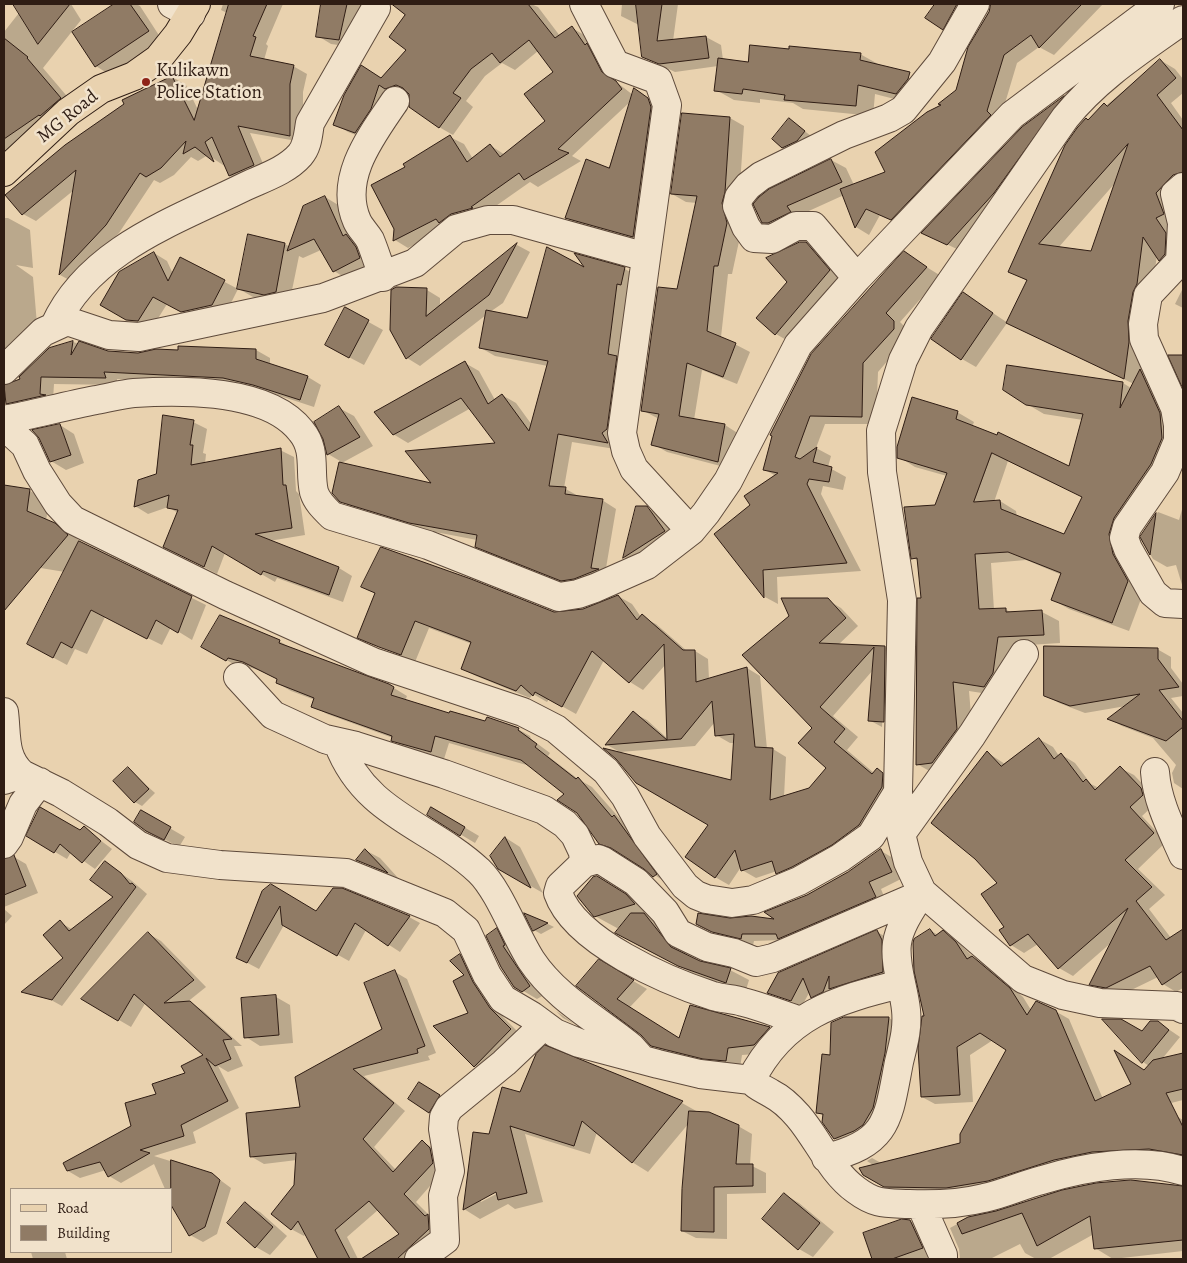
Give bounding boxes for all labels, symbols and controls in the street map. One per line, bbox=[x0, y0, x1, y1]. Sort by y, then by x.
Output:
place label: Kulikawn Police Station bbox=[156, 60, 262, 104]
marker: Kulikawn Police Station bbox=[140, 76, 152, 88]
street label: MG Road bbox=[33, 86, 103, 148]
legend bbox=[10, 1188, 172, 1253]
text: Road bbox=[57, 1198, 88, 1218]
text: Building bbox=[57, 1223, 110, 1243]

